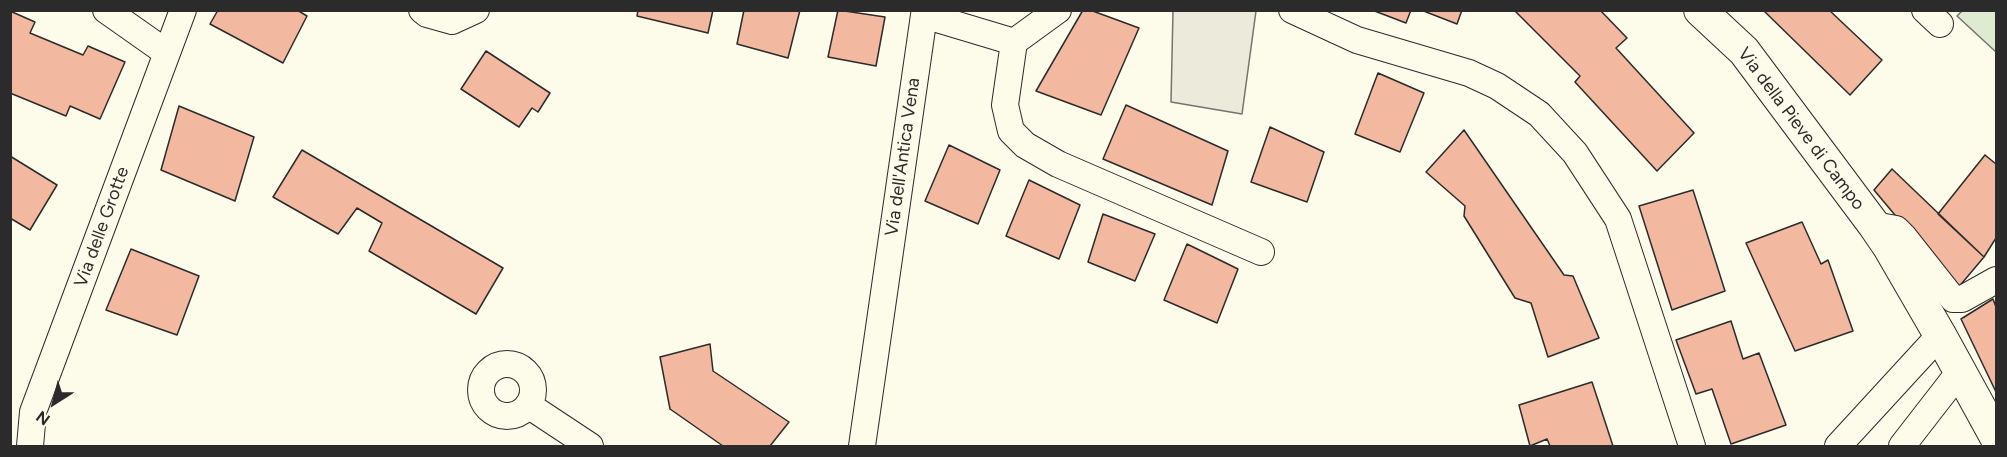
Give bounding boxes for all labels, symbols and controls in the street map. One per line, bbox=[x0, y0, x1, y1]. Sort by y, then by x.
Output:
street label: Via della Pieve di Campo bbox=[1733, 44, 1869, 214]
street label: Via dell'Antica Vena bbox=[881, 76, 925, 238]
street label: Via delle Grotte bbox=[70, 164, 134, 290]
north arrow bbox=[24, 373, 84, 433]
text: N bbox=[33, 407, 54, 429]

